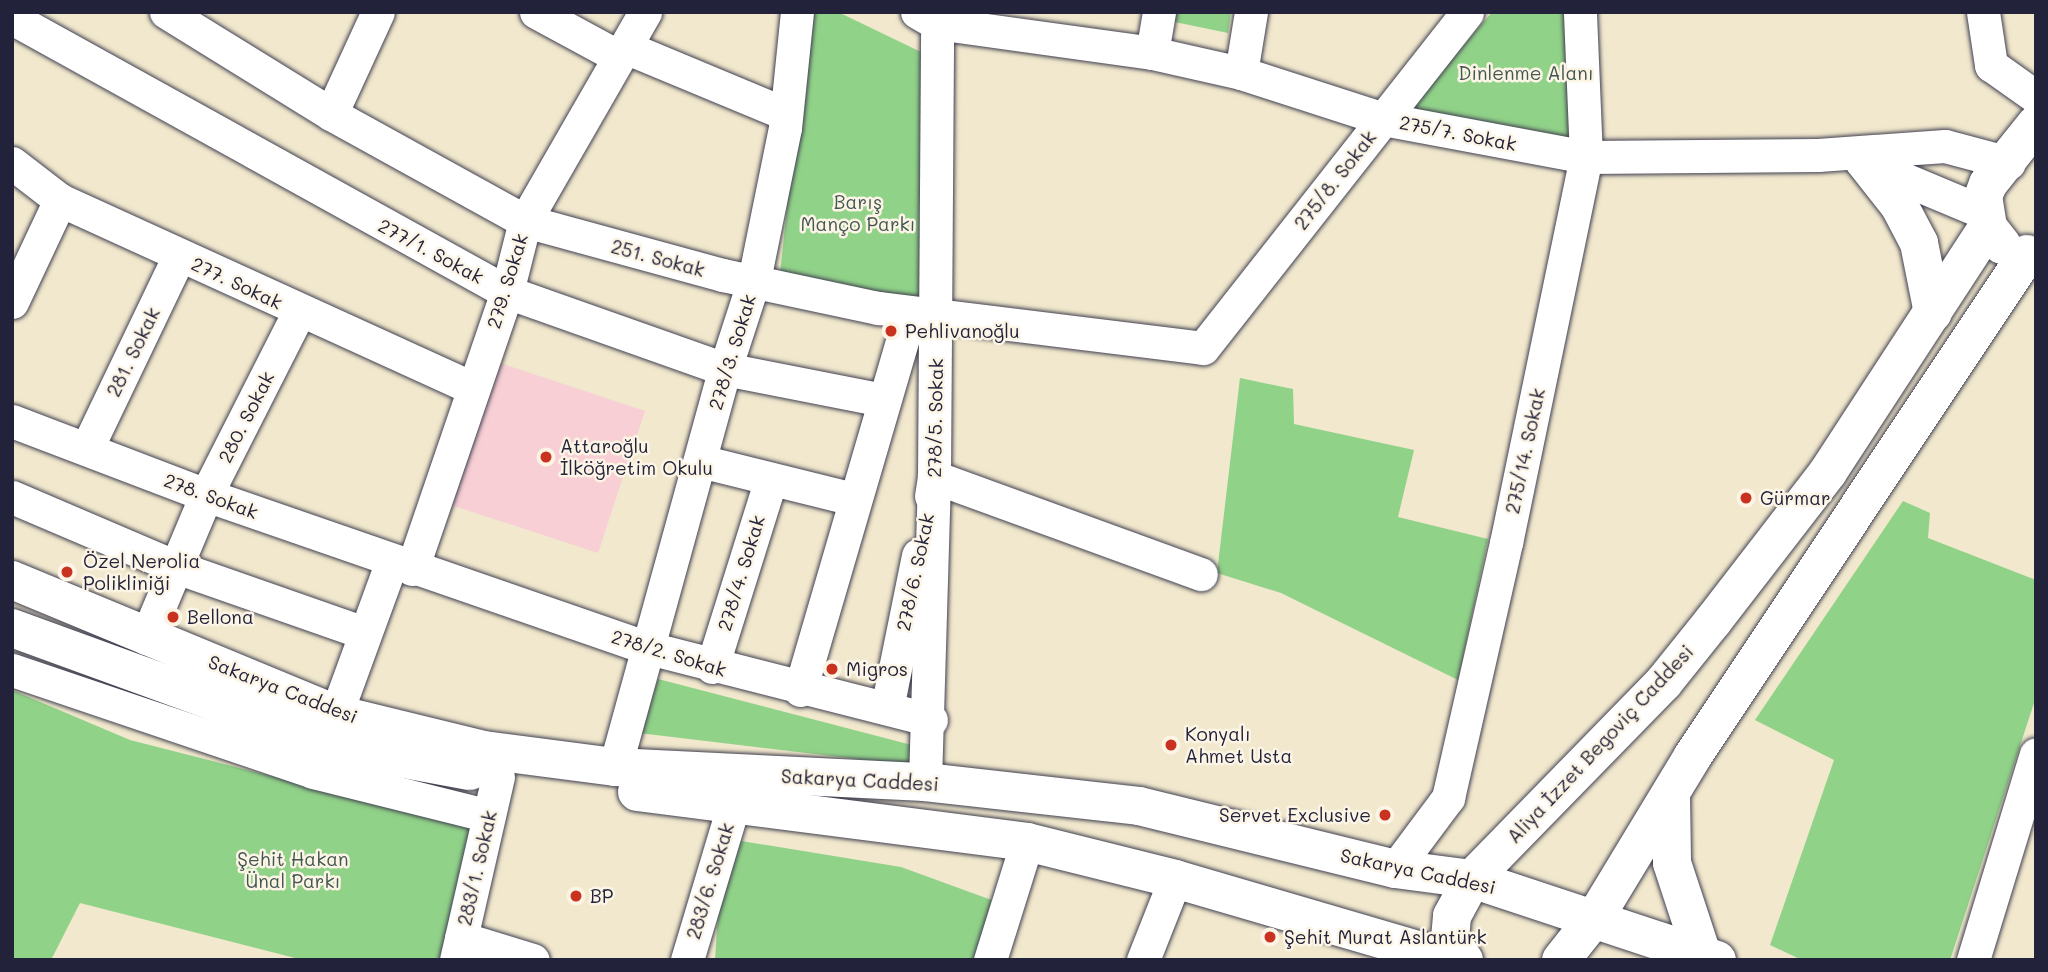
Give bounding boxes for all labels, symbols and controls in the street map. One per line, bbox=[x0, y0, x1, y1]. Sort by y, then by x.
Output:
park label: Dinlenme Alanı bbox=[1458, 62, 1594, 84]
street label: 275/7. Sokak bbox=[1398, 111, 1518, 155]
street label: 275/8. Sokak bbox=[1289, 126, 1381, 234]
park label: Barış Manço Parkı bbox=[800, 191, 916, 235]
street label: 277/1. Sokak bbox=[374, 214, 488, 288]
street label: 279. Sokak bbox=[482, 231, 532, 331]
street label: 251. Sokak bbox=[609, 235, 707, 281]
street label: 277. Sokak bbox=[188, 252, 286, 314]
street label: 278/3. Sokak bbox=[704, 292, 760, 412]
street label: 281. Sokak bbox=[102, 304, 164, 400]
place label: Pehlivanoğlu bbox=[905, 320, 1020, 342]
marker: Pehlivanoğlu bbox=[883, 323, 899, 339]
street label: 278/5. Sokak bbox=[923, 358, 947, 478]
street label: 280. Sokak bbox=[213, 368, 279, 466]
street label: 275/14. Sokak bbox=[1501, 386, 1549, 516]
place label: Attaroğlu İlköğretim Okulu bbox=[560, 435, 713, 479]
marker: Attaroğlu İlköğretim Okulu bbox=[538, 449, 554, 465]
street label: 278. Sokak bbox=[161, 468, 261, 524]
place label: Gürmar bbox=[1760, 487, 1831, 509]
marker: Gürmar bbox=[1738, 490, 1754, 506]
street label: 278/6. Sokak bbox=[891, 511, 939, 633]
street label: 278/4. Sokak bbox=[713, 513, 769, 633]
place label: Özel Nerolia Polikliniği bbox=[83, 550, 200, 594]
marker: Özel Nerolia Polikliniği bbox=[57, 562, 77, 582]
place label: Bellona bbox=[187, 606, 254, 628]
marker: Bellona bbox=[165, 609, 181, 625]
street label: 278/2. Sokak bbox=[609, 625, 729, 681]
street label: Aliya İzzet Begoviç Caddesi bbox=[1502, 640, 1698, 848]
street label: Sakarya Caddesi bbox=[205, 650, 361, 728]
place label: Migros bbox=[846, 658, 908, 680]
marker: Migros bbox=[824, 661, 840, 677]
place label: Konyalı Ahmet Usta bbox=[1185, 723, 1292, 767]
marker: Konyalı Ahmet Usta bbox=[1163, 737, 1179, 753]
street label: Sakarya Caddesi bbox=[780, 764, 940, 796]
place label: Servet Exclusive bbox=[1219, 804, 1371, 826]
marker: Servet Exclusive bbox=[1377, 807, 1393, 823]
street label: 283/1. Sokak bbox=[453, 808, 501, 928]
street label: 283/6. Sokak bbox=[682, 820, 738, 942]
street label: Sakarya Caddesi bbox=[1338, 843, 1498, 899]
park label: Şehit Hakan Ünal Parkı bbox=[237, 848, 349, 892]
place label: BP bbox=[590, 885, 613, 907]
marker: BP bbox=[568, 888, 584, 904]
place label: Şehit Murat Aslantürk bbox=[1284, 926, 1487, 948]
marker: Şehit Murat Aslantürk bbox=[1262, 929, 1278, 945]

